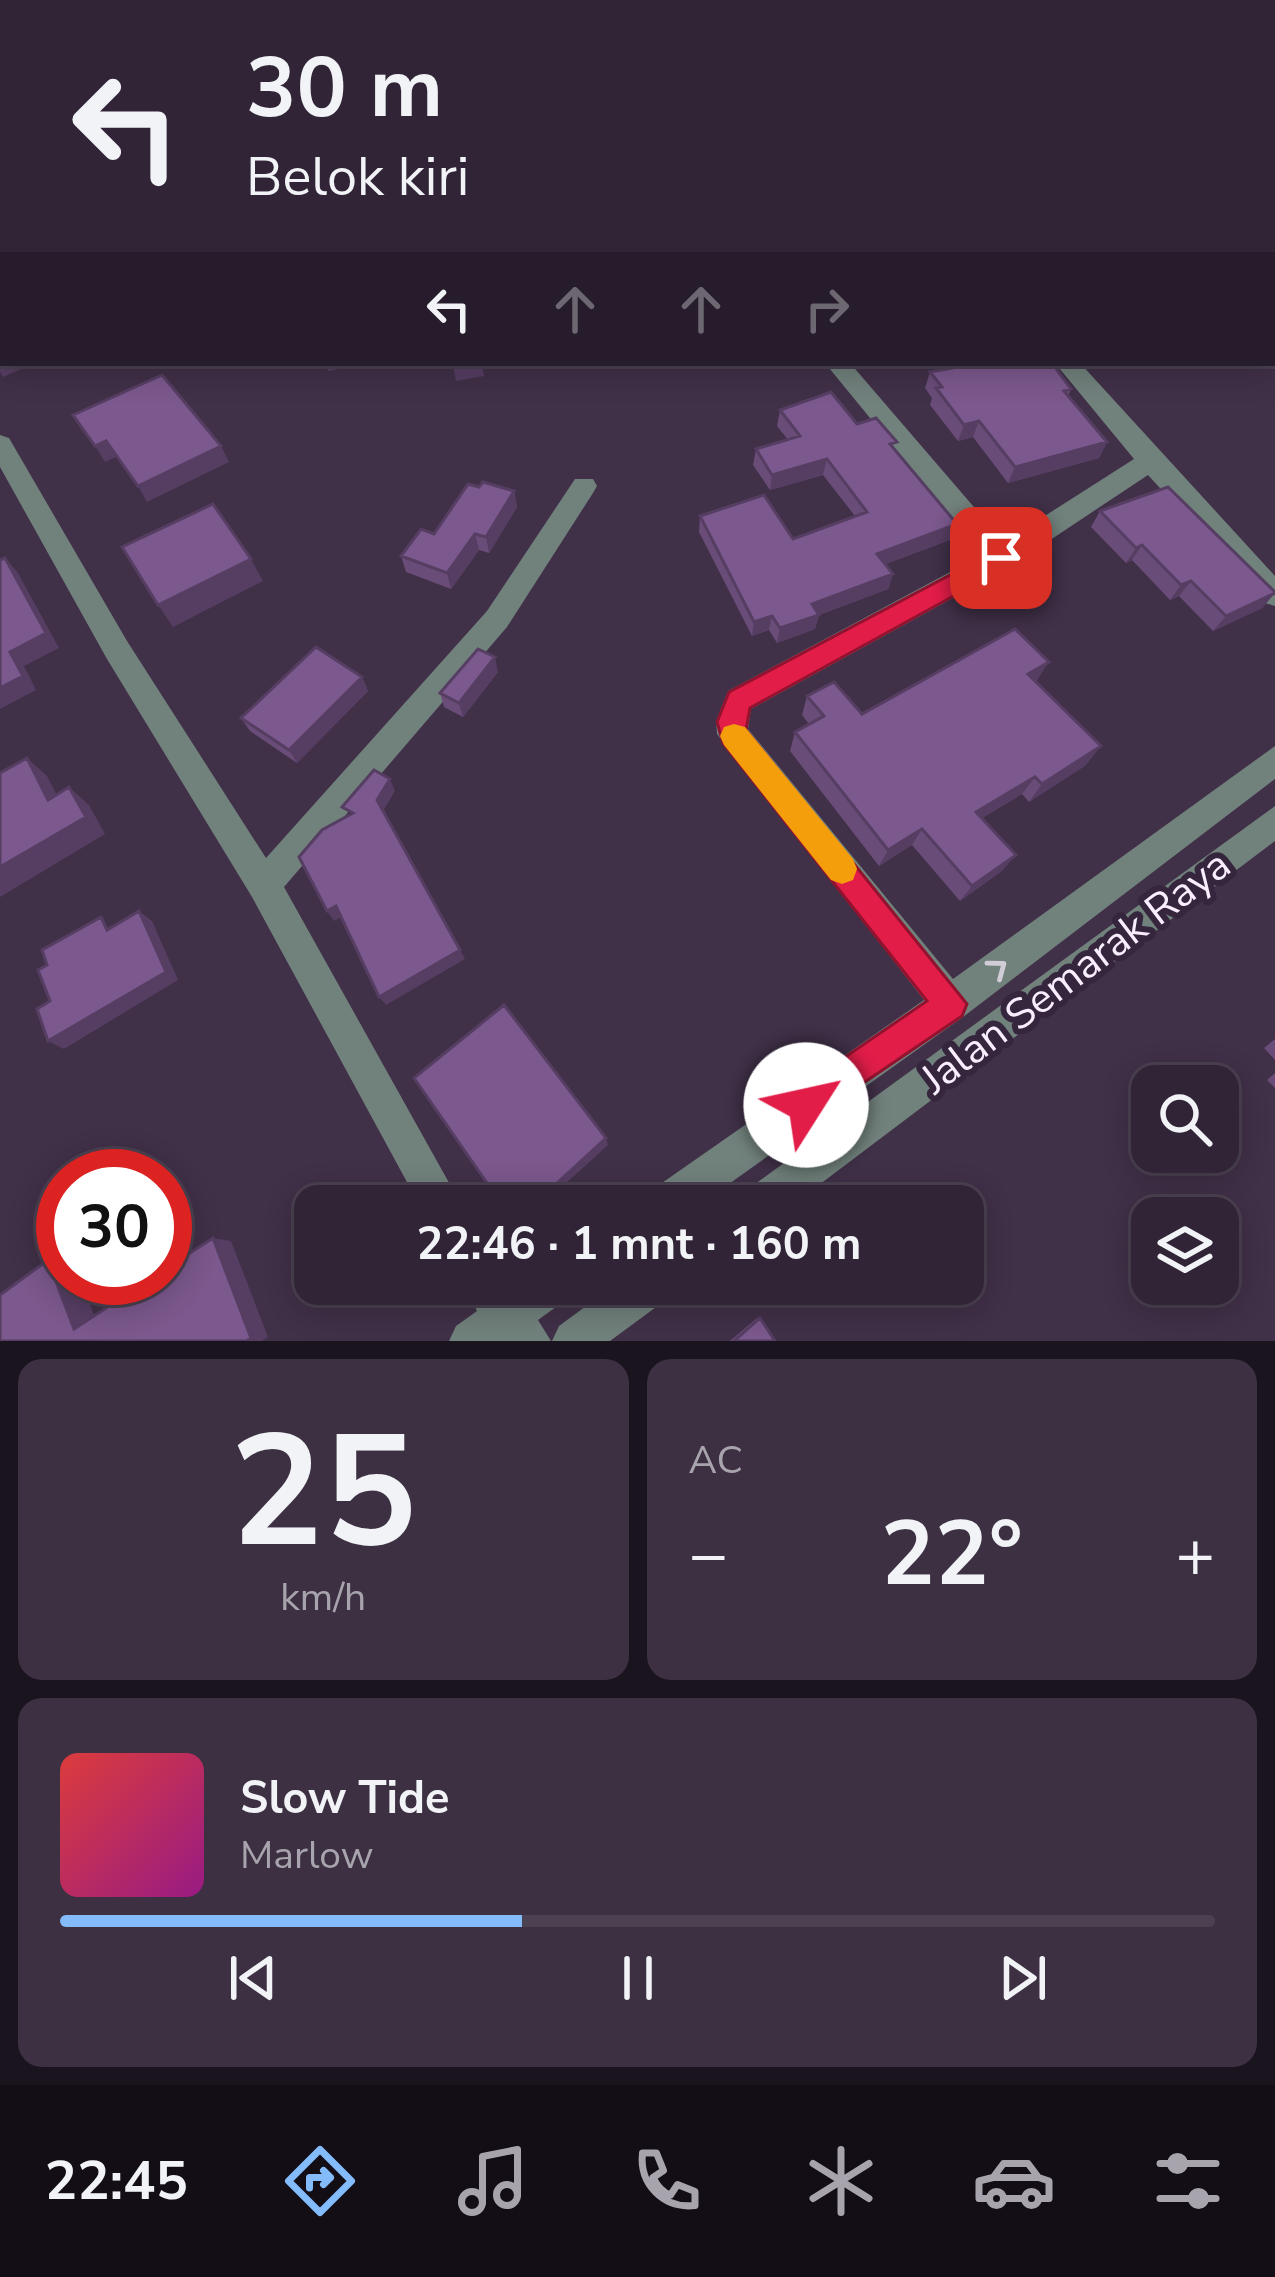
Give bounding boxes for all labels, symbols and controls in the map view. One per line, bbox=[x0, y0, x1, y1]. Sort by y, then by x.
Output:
text: 30 m bbox=[246, 31, 443, 146]
icon: left bbox=[48, 48, 204, 204]
text: Belok kiri bbox=[246, 140, 469, 214]
icon: left bbox=[416, 276, 482, 342]
icon: ahead bbox=[542, 276, 608, 342]
icon: ahead bbox=[668, 276, 734, 342]
icon: right bbox=[794, 276, 860, 342]
pin bbox=[950, 507, 1052, 609]
icon: arrive bbox=[968, 525, 1034, 591]
street label: Jalan Semarak Raya bbox=[909, 837, 1242, 1108]
one-way arrow bbox=[985, 961, 1006, 983]
position arrow bbox=[743, 1042, 869, 1168]
map controls bbox=[1131, 1065, 1239, 1305]
button: search bbox=[1131, 1065, 1239, 1173]
speed limit sign: 30 bbox=[36, 1149, 192, 1305]
button: layers bbox=[1131, 1197, 1239, 1305]
text: 22:46 · 1 mnt · 160 m bbox=[417, 1214, 861, 1275]
text: 25 bbox=[230, 1386, 417, 1599]
text: AC bbox=[689, 1434, 743, 1487]
text: 22° bbox=[881, 1493, 1023, 1616]
text: − bbox=[689, 1510, 728, 1600]
text: + bbox=[1175, 1510, 1215, 1600]
text: km/h bbox=[280, 1571, 366, 1624]
text: Slow Tide bbox=[240, 1768, 449, 1829]
text: Marlow bbox=[240, 1829, 374, 1882]
icon: previous bbox=[220, 1945, 286, 2011]
icon: pause bbox=[605, 1945, 671, 2011]
icon: next bbox=[990, 1945, 1056, 2011]
icon: directions bbox=[278, 2139, 362, 2223]
icon: music bbox=[451, 2139, 535, 2223]
icon: phone bbox=[625, 2139, 709, 2223]
icon: climate bbox=[799, 2139, 883, 2223]
icon: car bbox=[972, 2139, 1056, 2223]
icon: filters bbox=[1146, 2139, 1230, 2223]
text: 22:45 bbox=[45, 2144, 188, 2218]

